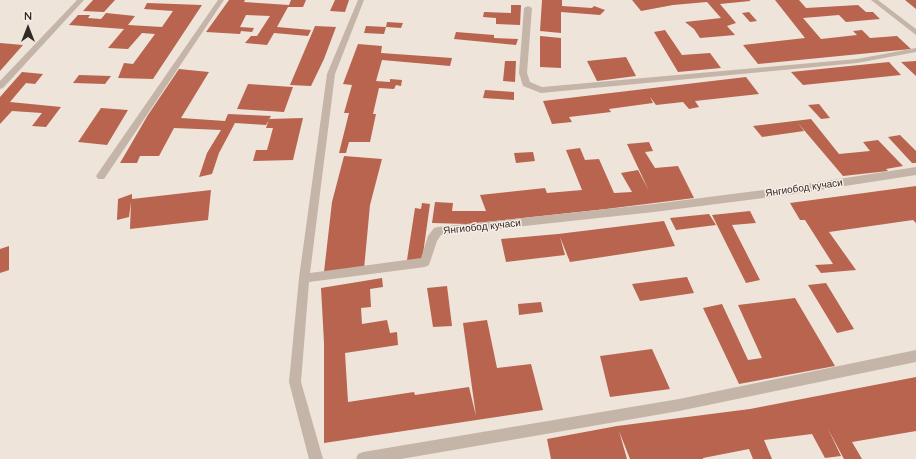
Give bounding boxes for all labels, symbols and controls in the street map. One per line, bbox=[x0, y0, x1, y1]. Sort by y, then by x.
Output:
north arrow bbox=[8, 8, 48, 48]
text: N bbox=[24, 9, 32, 23]
street label: Янгиобод кучаси bbox=[765, 177, 843, 199]
street label: Янгиобод кучаси bbox=[443, 217, 521, 237]

